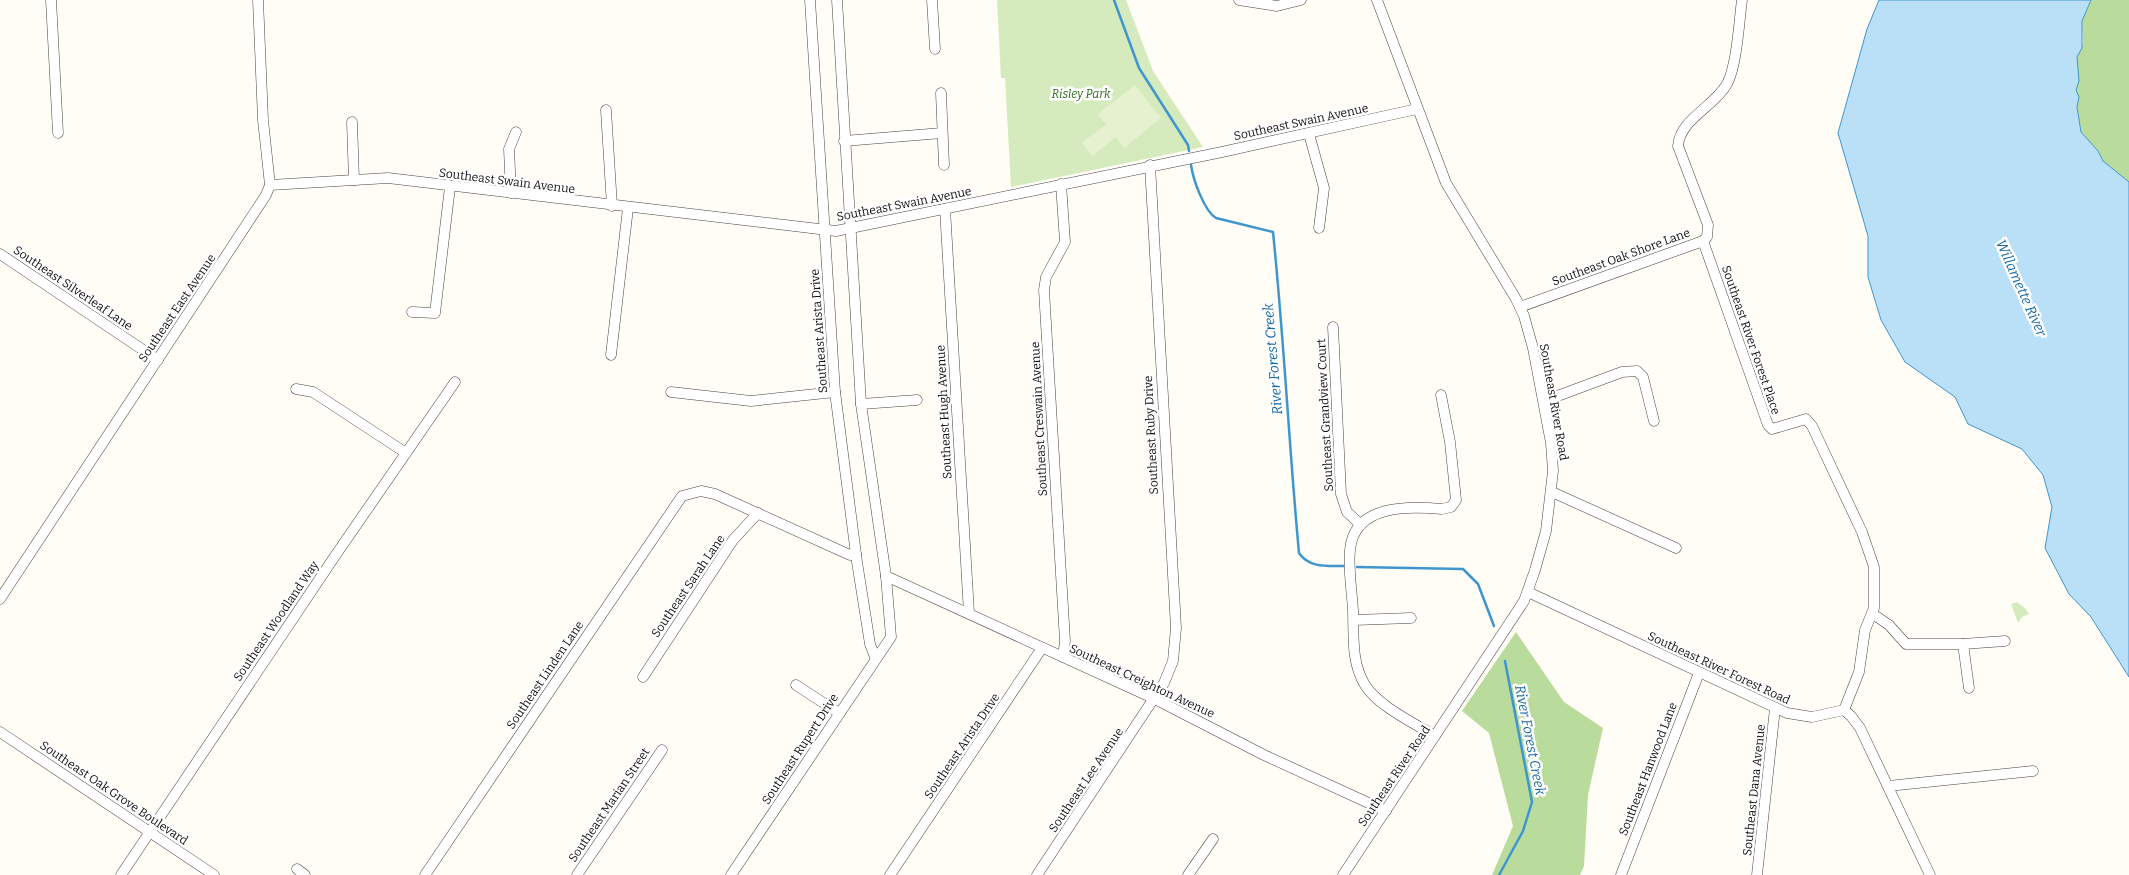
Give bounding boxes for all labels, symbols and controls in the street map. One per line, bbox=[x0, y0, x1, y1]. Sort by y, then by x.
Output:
park label: Risley Park bbox=[1051, 87, 1111, 101]
street label: Southeast Swain Avenue bbox=[1232, 101, 1370, 143]
street label: Southeast Swain Avenue bbox=[438, 166, 576, 196]
street label: Southeast Swain Avenue bbox=[835, 184, 973, 224]
street label: Southeast Oak Shore Lane bbox=[1550, 225, 1692, 289]
water label: Willamette River bbox=[1992, 237, 2051, 340]
street label: Southeast Silverleaf Lane bbox=[11, 243, 135, 333]
street label: Southeast East Avenue bbox=[136, 251, 218, 365]
street label: Southeast River Forest Place bbox=[1719, 264, 1783, 416]
street label: Southeast Arista Drive bbox=[808, 269, 830, 393]
water label: River Forest Creek bbox=[1260, 302, 1286, 415]
street label: Southeast Grandview Court bbox=[1314, 338, 1336, 492]
street label: Southeast Creswain Avenue bbox=[1028, 341, 1050, 497]
street label: Southeast River Road bbox=[1537, 343, 1571, 461]
street label: Southeast Hugh Avenue bbox=[933, 345, 955, 479]
street label: Southeast Ruby Drive bbox=[1141, 375, 1161, 495]
street label: Southeast Sarah Lane bbox=[648, 532, 728, 640]
street label: Southeast Woodland Way bbox=[231, 558, 322, 684]
street label: Southeast Linden Lane bbox=[504, 618, 586, 732]
street label: Southeast River Forest Road bbox=[1646, 629, 1792, 707]
street label: Southeast Creighton Avenue bbox=[1067, 641, 1217, 721]
water label: River Forest Creek bbox=[1511, 683, 1549, 797]
street label: Southeast Rupert Drive bbox=[759, 691, 841, 807]
street label: Southeast Arista Drive bbox=[921, 691, 1003, 801]
street label: Southeast Hanwood Lane bbox=[1616, 700, 1680, 838]
street label: Southeast River Road bbox=[1355, 723, 1433, 829]
street label: Southeast Dana Avenue bbox=[1740, 723, 1768, 857]
street label: Southeast Lee Avenue bbox=[1046, 725, 1126, 835]
street label: Southeast Oak Grove Boulevard bbox=[37, 738, 191, 848]
street label: Southeast Marian Street bbox=[566, 745, 653, 865]

